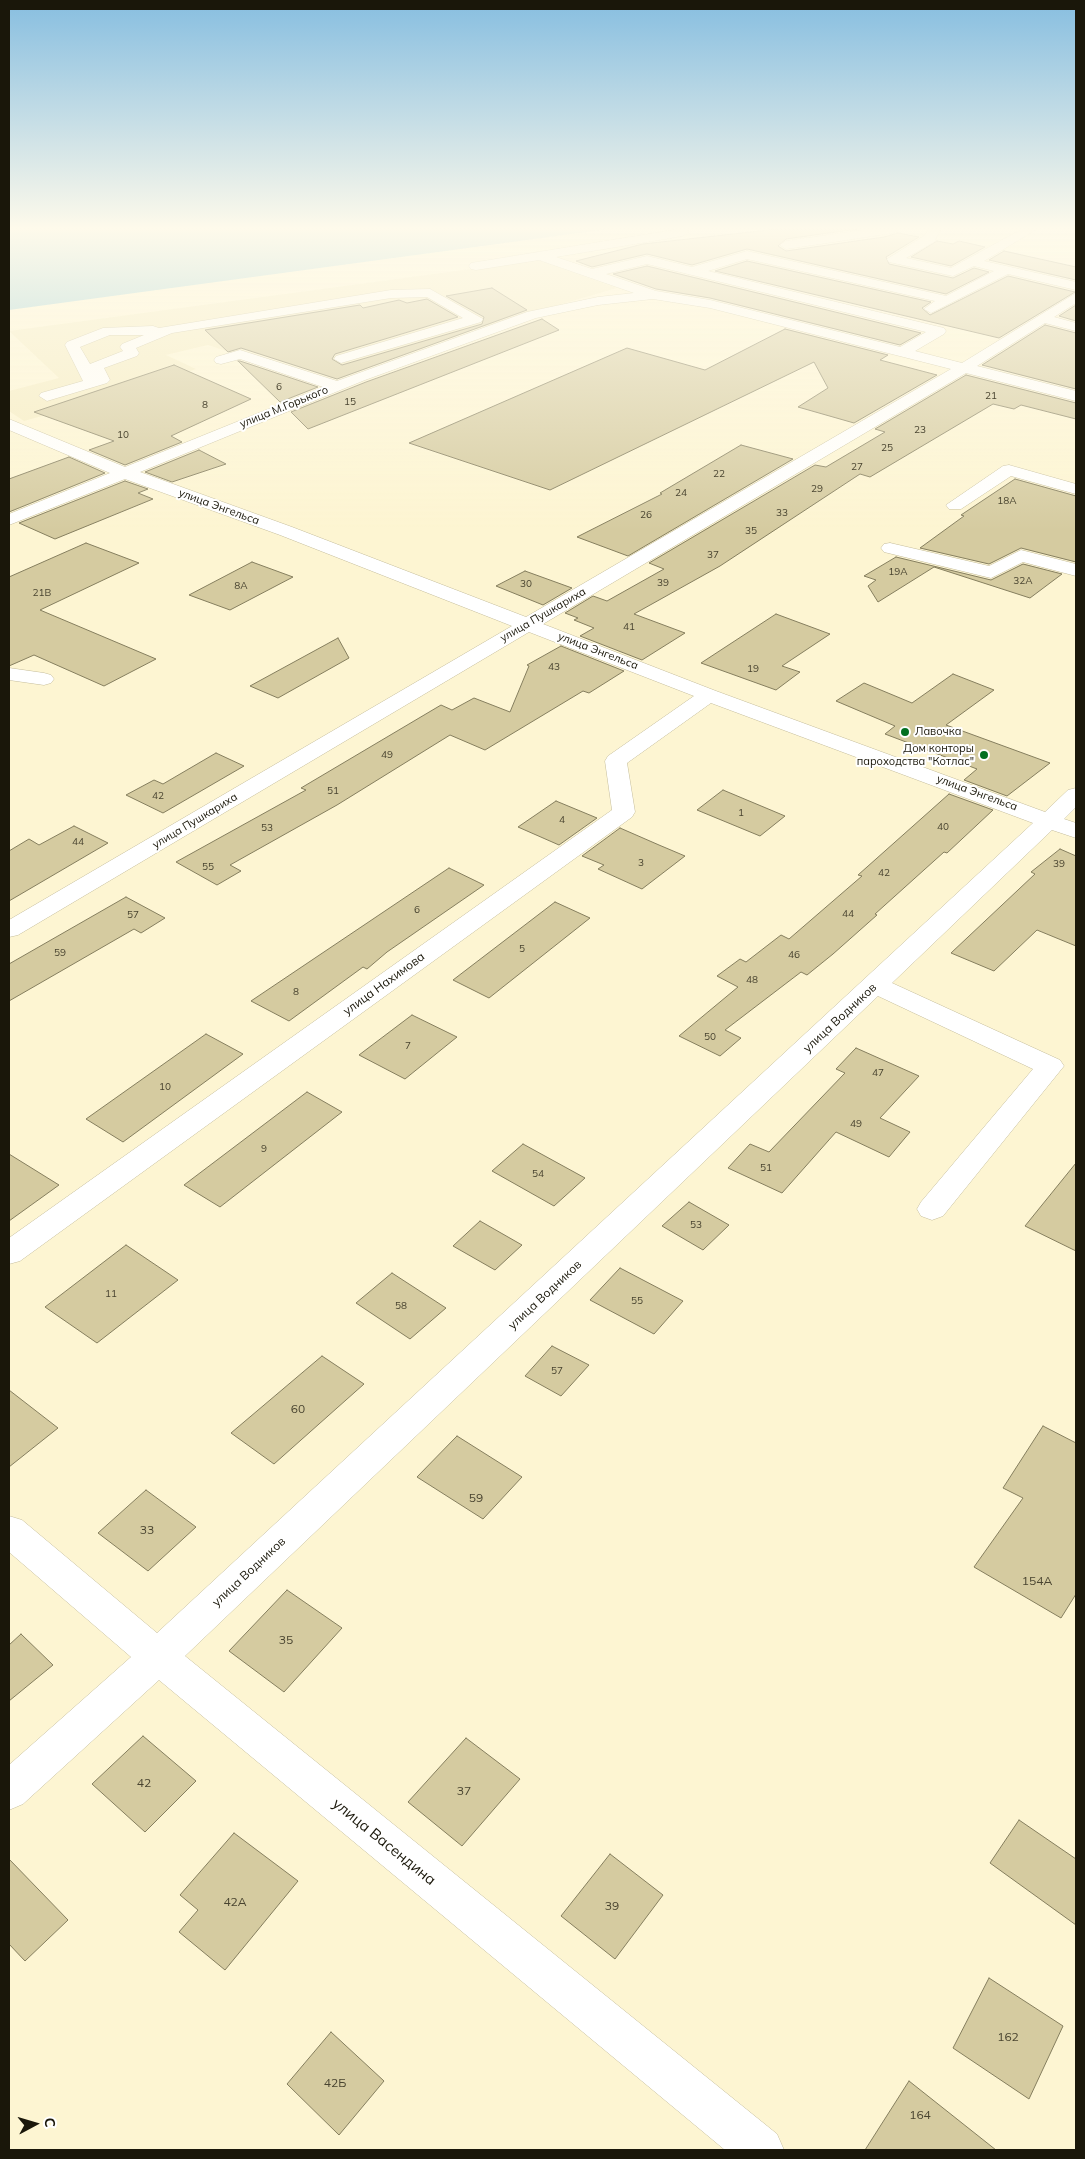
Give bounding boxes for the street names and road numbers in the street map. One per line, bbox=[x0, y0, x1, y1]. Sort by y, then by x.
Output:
street label: улица М.Горького bbox=[238, 383, 330, 431]
street label: улица Энгельса bbox=[177, 486, 261, 528]
street label: улица Пушкариха bbox=[498, 585, 588, 645]
street label: улица Энгельса bbox=[556, 630, 640, 672]
street label: улица Энгельса bbox=[935, 772, 1019, 814]
street label: улица Пушкариха bbox=[150, 790, 240, 852]
street label: улица Нахимова bbox=[340, 950, 428, 1018]
street label: улица Водников bbox=[800, 980, 880, 1056]
street label: улица Водников bbox=[505, 1257, 585, 1333]
street label: улица Водников bbox=[209, 1534, 289, 1610]
street label: улица Васендина bbox=[329, 1795, 439, 1889]

